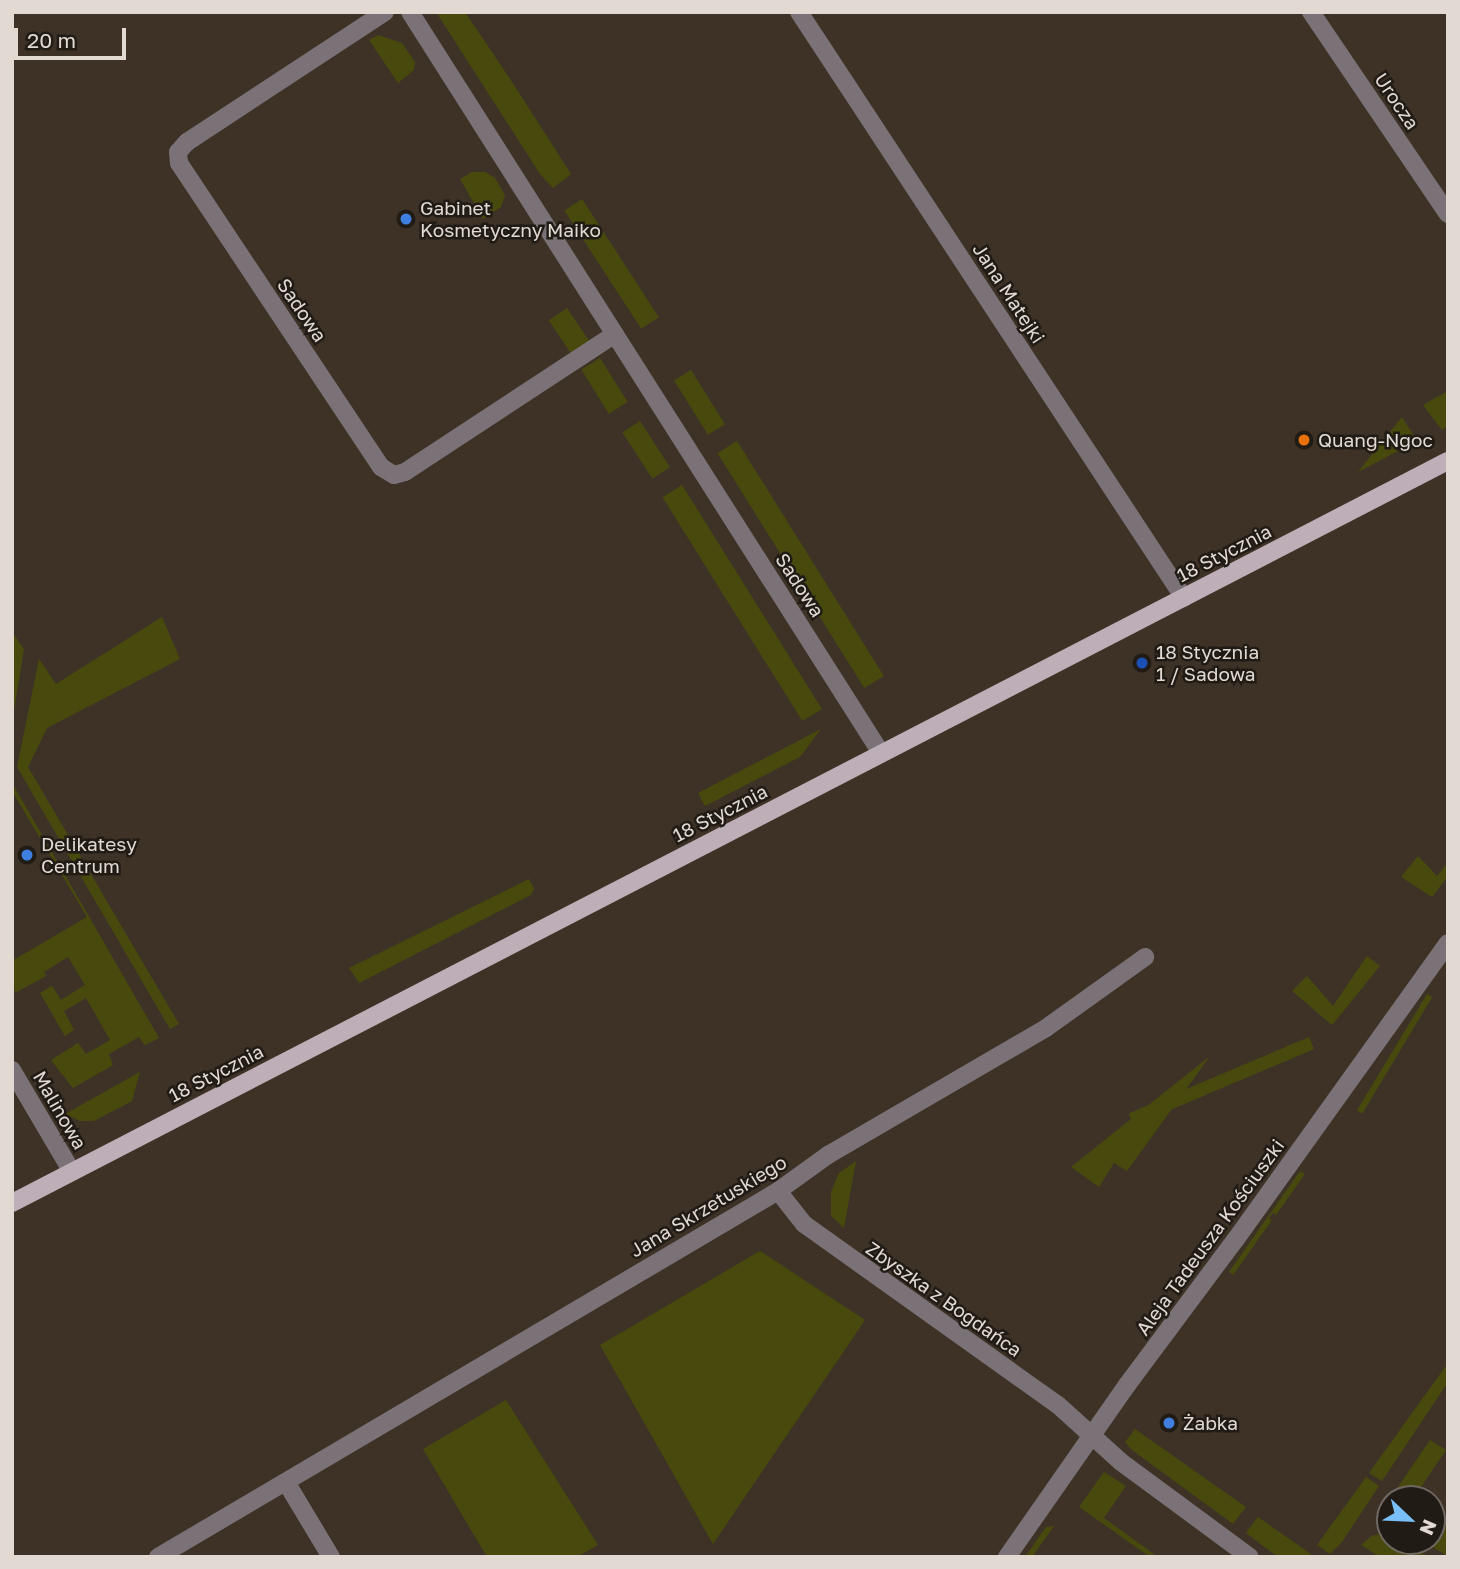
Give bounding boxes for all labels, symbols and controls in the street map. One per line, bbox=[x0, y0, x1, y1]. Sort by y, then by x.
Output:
scale bar bbox=[18, 14, 130, 58]
text: 20 m bbox=[27, 27, 76, 53]
street label: Urocza bbox=[1370, 68, 1424, 134]
place label: Gabinet Kosmetyczny Maiko bbox=[420, 197, 601, 241]
marker: Gabinet Kosmetyczny Maiko bbox=[398, 211, 414, 227]
street label: Jana Matejki bbox=[968, 239, 1050, 347]
street label: Sadowa bbox=[273, 274, 331, 346]
place label: Quang-Ngoc bbox=[1318, 429, 1433, 451]
marker: Quang-Ngoc bbox=[1296, 432, 1312, 448]
street label: 18 Stycznia bbox=[1173, 519, 1275, 587]
street label: Sadowa bbox=[771, 549, 829, 621]
place label: 18 Stycznia 1 / Sadowa bbox=[1156, 641, 1259, 685]
marker: 18 Stycznia 1 / Sadowa bbox=[1134, 655, 1150, 671]
street label: 18 Stycznia bbox=[669, 779, 771, 847]
place label: Delikatesy Centrum bbox=[41, 833, 137, 877]
marker: Delikatesy Centrum bbox=[19, 847, 35, 863]
street label: 18 Stycznia bbox=[165, 1039, 267, 1107]
street label: Malinowa bbox=[28, 1067, 92, 1153]
street label: Aleja Tadeusza Kościuszki bbox=[1131, 1135, 1289, 1339]
street label: Jana Skrzetuskiego bbox=[626, 1150, 790, 1262]
street label: Zbyszka z Bogdańca bbox=[862, 1237, 1026, 1361]
place label: Żabka bbox=[1183, 1412, 1238, 1434]
marker: Żabka bbox=[1161, 1415, 1177, 1431]
north arrow bbox=[1376, 1485, 1446, 1555]
text: N bbox=[1416, 1516, 1442, 1539]

